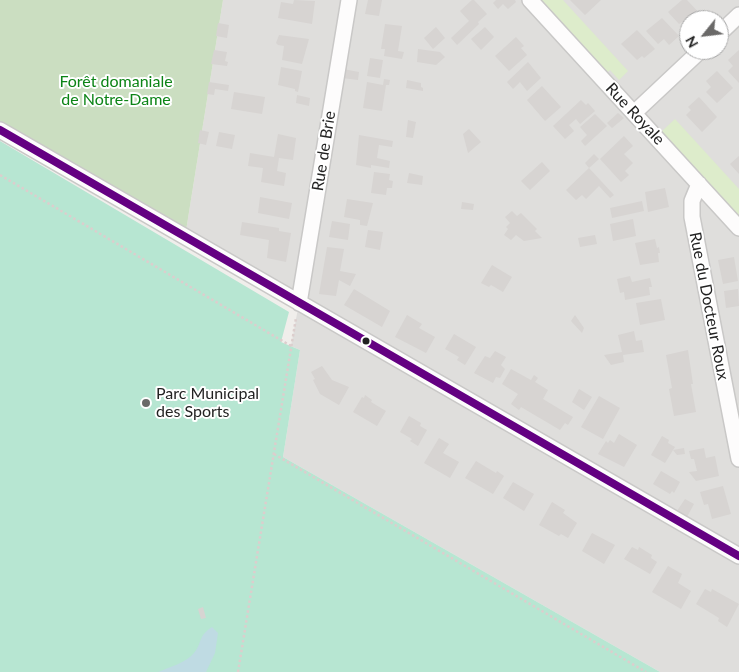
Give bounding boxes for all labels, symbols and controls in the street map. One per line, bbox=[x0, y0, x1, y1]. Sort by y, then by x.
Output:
north arrow bbox=[679, 10, 729, 60]
text: N bbox=[681, 33, 701, 51]
park label: Forêt domaniale de Notre-Dame bbox=[59, 72, 173, 110]
street label: Rue Royale bbox=[601, 79, 669, 149]
street label: Rue de Brie bbox=[308, 110, 340, 192]
street label: Rue du Docteur Roux bbox=[685, 230, 733, 382]
unlabelled marker bbox=[361, 336, 371, 346]
place label: Parc Municipal des Sports bbox=[156, 384, 259, 422]
marker: Parc Municipal des Sports bbox=[140, 397, 152, 409]

